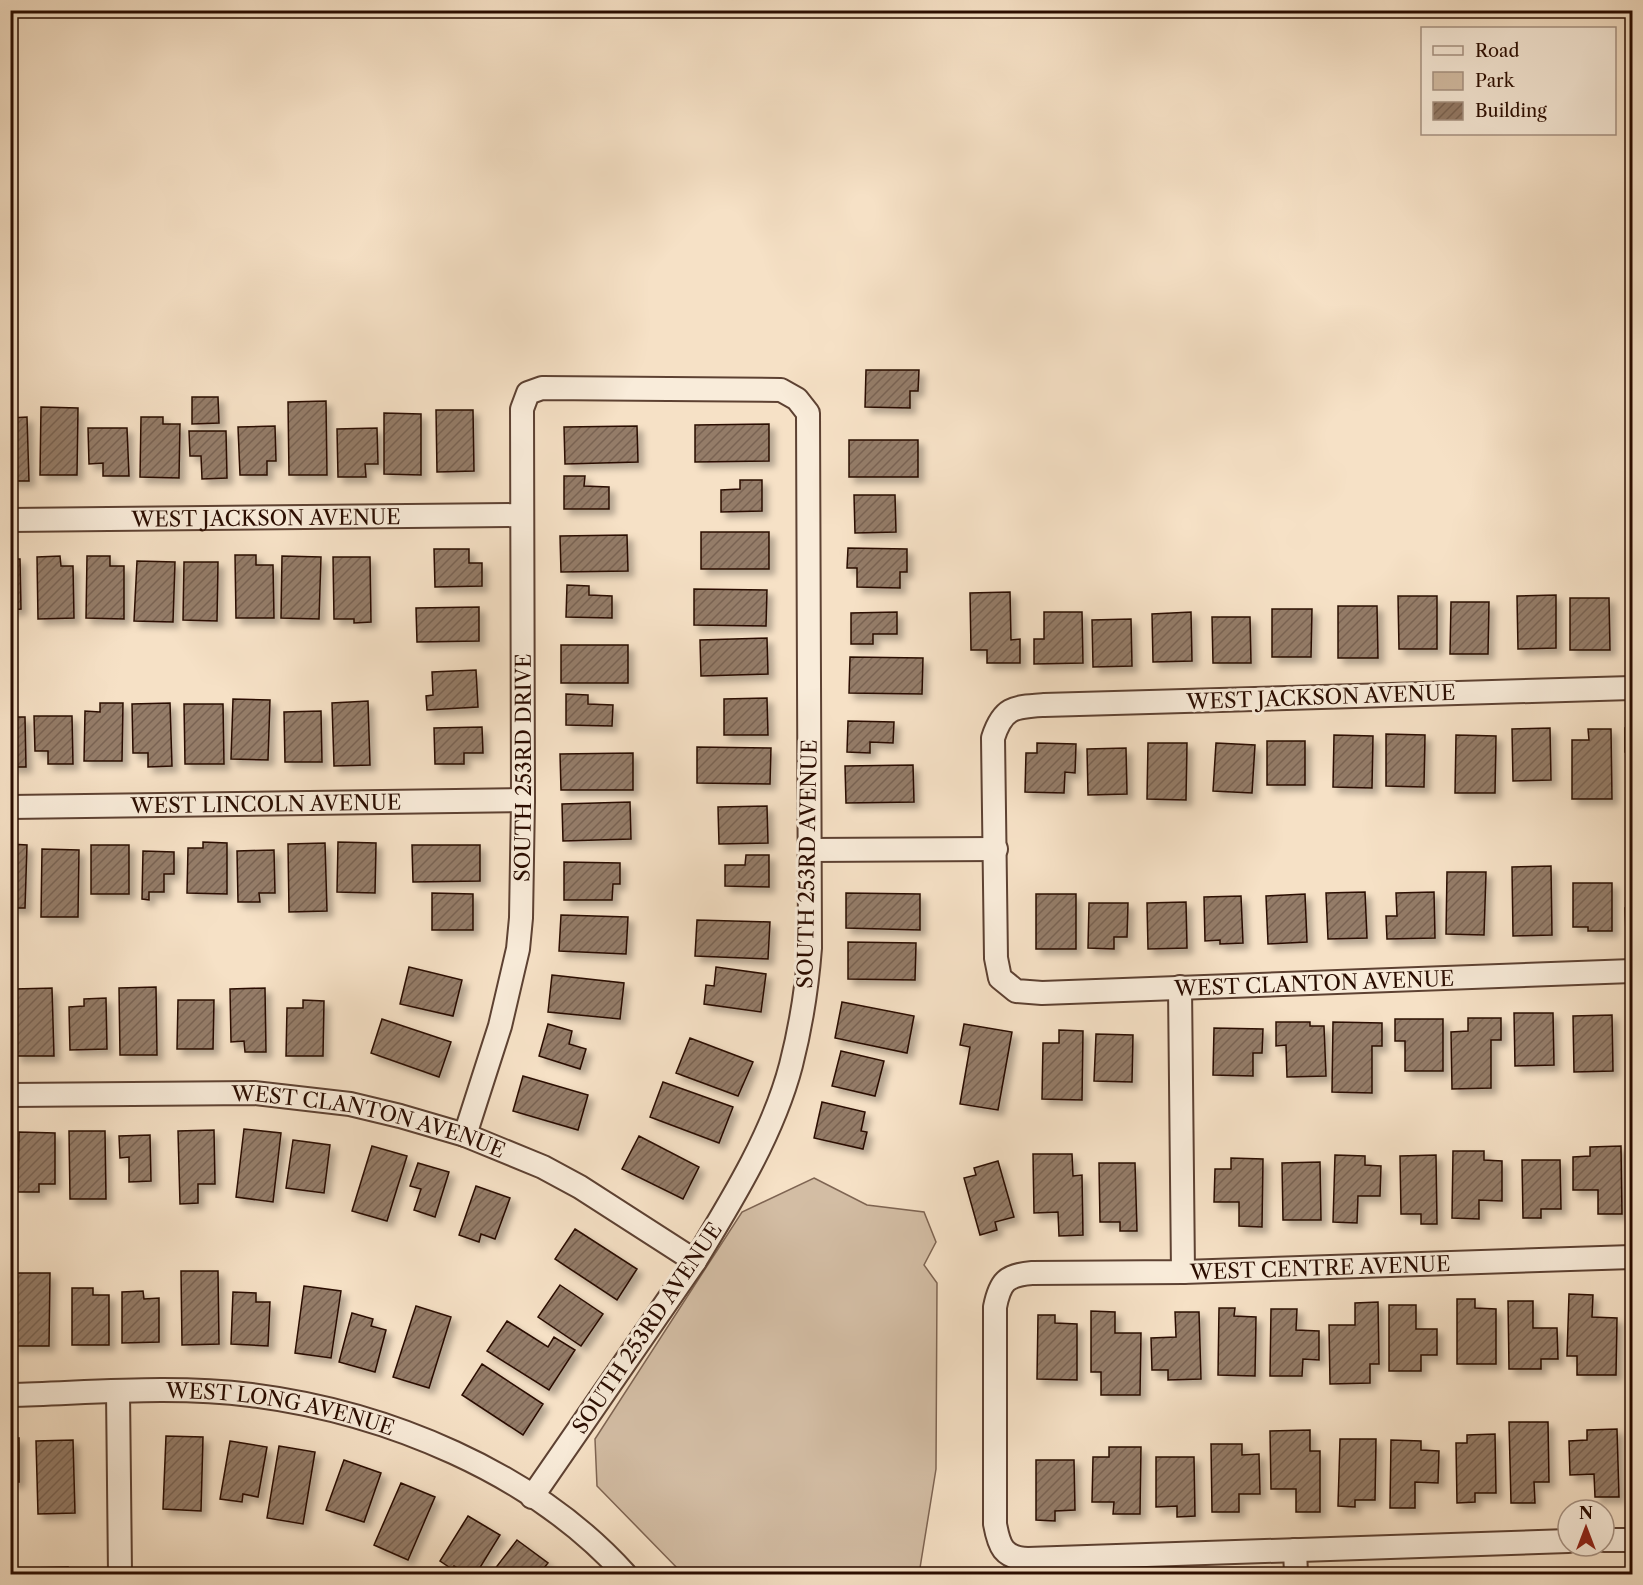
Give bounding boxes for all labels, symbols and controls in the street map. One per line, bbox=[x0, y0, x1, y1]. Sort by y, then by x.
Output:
legend bbox=[1421, 27, 1616, 135]
text: Road bbox=[1475, 40, 1520, 62]
text: Park bbox=[1475, 70, 1516, 92]
text: Building bbox=[1475, 100, 1547, 122]
street label: WEST JACKSON AVENUE bbox=[130, 504, 401, 531]
street label: SOUTH 253RD DRIVE bbox=[509, 654, 536, 882]
street label: WEST JACKSON AVENUE bbox=[1185, 680, 1456, 714]
street label: SOUTH 253RD AVENUE bbox=[792, 739, 822, 989]
street label: WEST LINCOLN AVENUE bbox=[130, 789, 401, 818]
street label: WEST CLANTON AVENUE bbox=[1173, 965, 1455, 1001]
street label: WEST CLANTON AVENUE bbox=[231, 1080, 509, 1163]
street label: SOUTH 253RD AVENUE bbox=[567, 1218, 727, 1438]
street label: WEST CENTRE AVENUE bbox=[1188, 1251, 1451, 1284]
street label: WEST LONG AVENUE bbox=[165, 1377, 398, 1440]
north arrow bbox=[1556, 1498, 1616, 1558]
text: N bbox=[1579, 1503, 1593, 1523]

